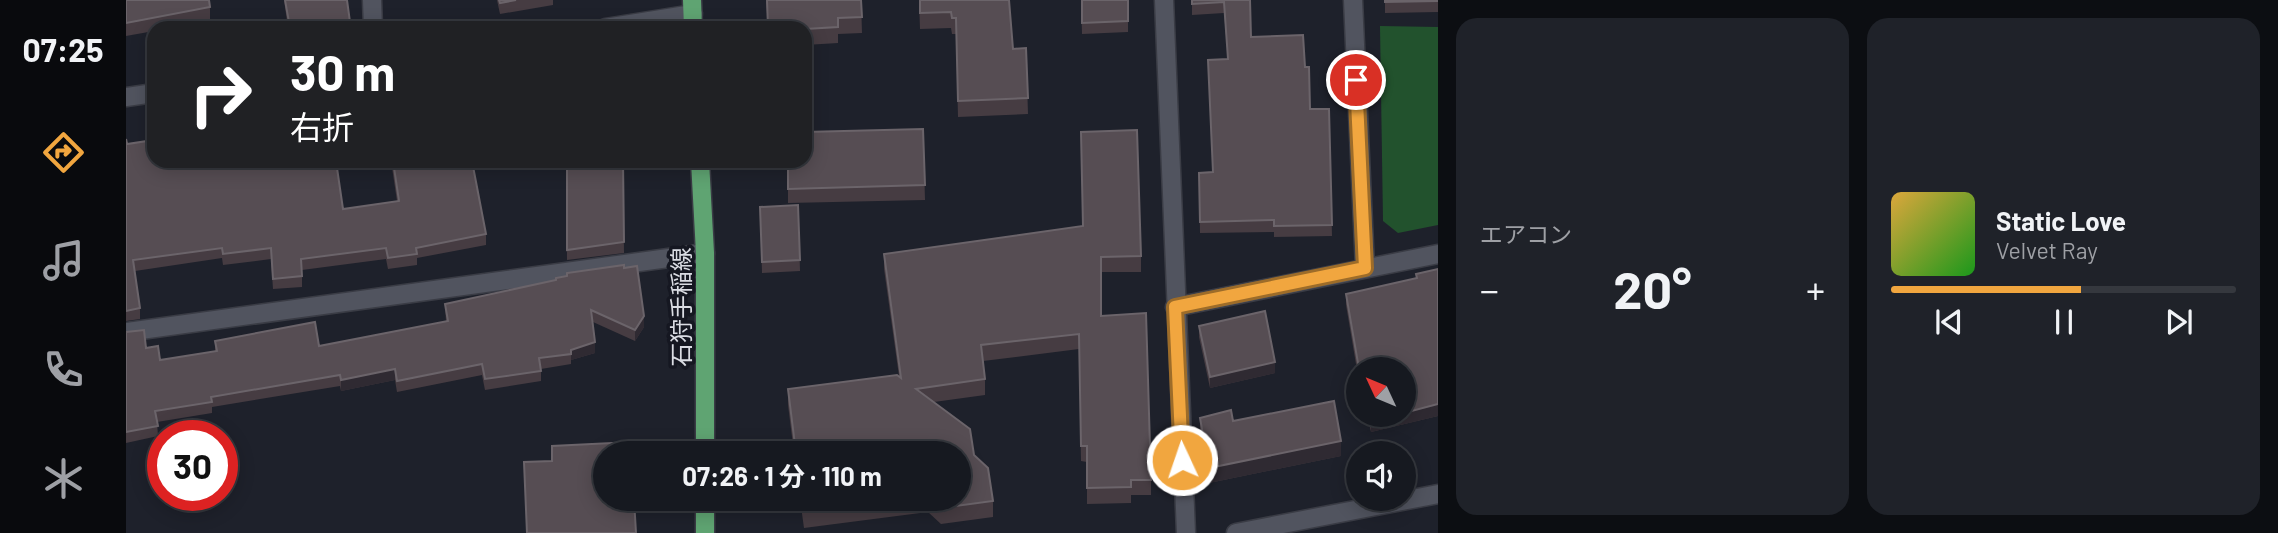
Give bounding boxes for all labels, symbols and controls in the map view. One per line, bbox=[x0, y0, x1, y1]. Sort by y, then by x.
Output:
text: 07:25 bbox=[23, 30, 103, 68]
text: 30 m bbox=[290, 42, 395, 101]
icon: right bbox=[175, 49, 266, 140]
pin bbox=[1326, 50, 1386, 110]
icon: arrive bbox=[1337, 61, 1375, 99]
text: 右折 bbox=[290, 107, 354, 145]
icon: directions bbox=[39, 128, 88, 177]
text: Static Love bbox=[1996, 205, 2126, 236]
text: エアコン bbox=[1480, 220, 1572, 248]
icon: music bbox=[39, 236, 88, 285]
text: Velvet Ray bbox=[1996, 236, 2098, 264]
street label: 石狩手稲線 bbox=[666, 247, 695, 367]
text: 20° bbox=[1613, 257, 1692, 319]
text: − bbox=[1480, 266, 1499, 312]
text: + bbox=[1806, 266, 1825, 312]
icon: previous bbox=[1930, 303, 1968, 341]
icon: pause bbox=[2045, 303, 2083, 341]
icon: next bbox=[2160, 303, 2198, 341]
icon: phone bbox=[39, 345, 88, 394]
north arrow bbox=[1346, 357, 1416, 427]
map controls bbox=[1346, 357, 1416, 511]
speed limit sign: 30 bbox=[147, 420, 238, 511]
position arrow bbox=[1145, 423, 1219, 497]
button: sound bbox=[1346, 441, 1416, 511]
icon: climate bbox=[39, 454, 88, 503]
text: 07:26 · 1 分 · 110 m bbox=[682, 460, 882, 491]

